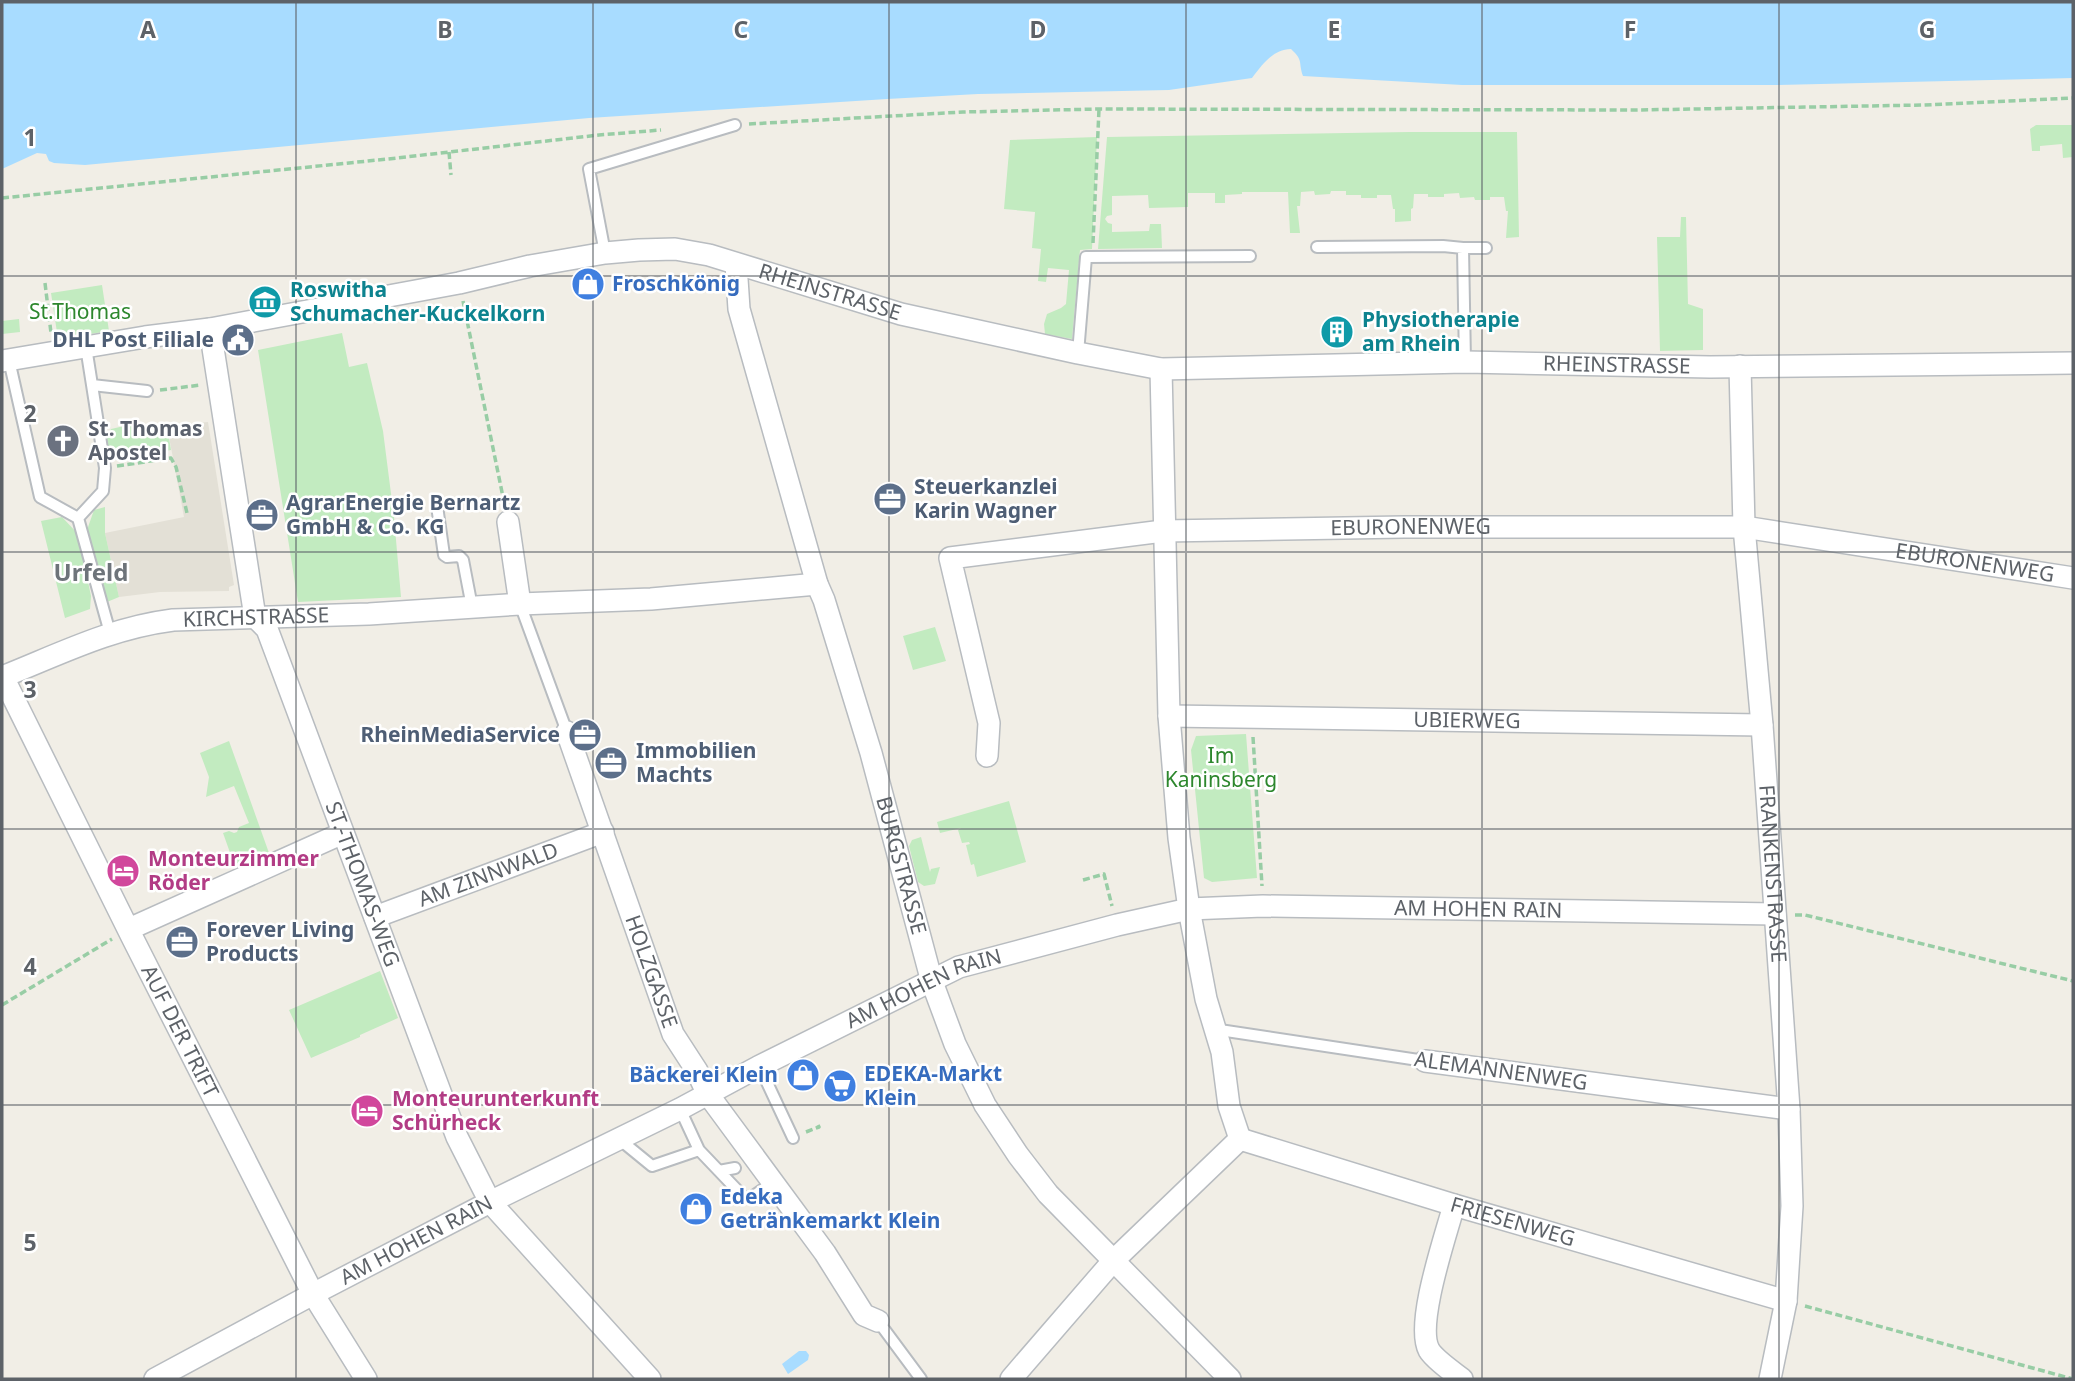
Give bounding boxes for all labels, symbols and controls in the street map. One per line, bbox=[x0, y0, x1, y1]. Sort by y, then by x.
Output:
text: A bbox=[140, 13, 156, 45]
text: B bbox=[437, 13, 453, 45]
text: C bbox=[734, 13, 749, 45]
text: D bbox=[1030, 13, 1046, 45]
text: E bbox=[1328, 13, 1340, 45]
text: F bbox=[1624, 13, 1636, 45]
text: G bbox=[1919, 13, 1935, 45]
text: 1 bbox=[23, 121, 37, 153]
street label: RHEINSTRASSE bbox=[755, 256, 905, 326]
shop icon: Froschkönig bbox=[569, 265, 607, 303]
place label: Froschkönig bbox=[612, 269, 740, 297]
place label: Roswitha Schumacher-Kuckelkorn bbox=[290, 275, 545, 327]
museum icon: Roswitha Schumacher-Kuckelkorn bbox=[246, 283, 284, 321]
park label: St.Thomas bbox=[29, 297, 131, 325]
place label: Physiotherapie am Rhein bbox=[1362, 305, 1520, 357]
building icon: Physiotherapie am Rhein bbox=[1318, 313, 1356, 351]
public building icon: DHL Post Filiale bbox=[219, 321, 257, 359]
place label: DHL Post Filiale bbox=[52, 325, 214, 353]
street label: RHEINSTRASSE bbox=[1543, 349, 1691, 380]
text: 2 bbox=[23, 397, 37, 429]
place label: St. Thomas Apostel bbox=[88, 414, 203, 466]
church icon: St. Thomas Apostel bbox=[44, 422, 82, 460]
place label: Steuerkanzlei Karin Wagner bbox=[914, 472, 1057, 524]
office icon: Steuerkanzlei Karin Wagner bbox=[871, 480, 909, 518]
place label: AgrarEnergie Bernartz GmbH & Co. KG bbox=[286, 488, 520, 540]
office icon: AgrarEnergie Bernartz GmbH & Co. KG bbox=[243, 496, 281, 534]
street label: EBURONENWEG bbox=[1330, 512, 1491, 541]
street label: EBURONENWEG bbox=[1894, 536, 2056, 588]
district label: Urfeld bbox=[54, 555, 128, 588]
street label: KIRCHSTRASSE bbox=[182, 600, 330, 633]
text: 3 bbox=[23, 673, 37, 705]
street label: UBIERWEG bbox=[1413, 705, 1521, 734]
office icon: RheinMediaService bbox=[566, 716, 604, 754]
place label: RheinMediaService bbox=[361, 720, 560, 748]
place label: Immobilien Machts bbox=[636, 736, 757, 788]
park label: Im Kaninsberg bbox=[1165, 741, 1277, 793]
office icon: Immobilien Machts bbox=[592, 744, 630, 782]
street label: FRANKENSTRASSE bbox=[1753, 784, 1794, 964]
street label: BURGSTRASSE bbox=[870, 793, 934, 937]
street label: ST.-THOMAS-WEG bbox=[320, 797, 407, 971]
street label: AM ZINNWALD bbox=[414, 835, 562, 913]
place label: Monteurzimmer Röder bbox=[148, 844, 319, 896]
hotel icon: Monteurzimmer Röder bbox=[104, 852, 142, 890]
street label: AM HOHEN RAIN bbox=[1394, 893, 1562, 924]
street label: HOLZGASSE bbox=[619, 911, 685, 1032]
place label: Forever Living Products bbox=[206, 915, 354, 967]
office icon: Forever Living Products bbox=[163, 923, 201, 961]
street label: AM HOHEN RAIN bbox=[841, 941, 1004, 1034]
text: 4 bbox=[23, 950, 37, 982]
street label: AUF DER TRIFT bbox=[135, 960, 226, 1102]
street label: ALEMANNENWEG bbox=[1413, 1044, 1590, 1096]
shop icon: Bäckerei Klein bbox=[784, 1056, 822, 1094]
place label: EDEKA-Markt Klein bbox=[864, 1059, 1002, 1111]
place label: Bäckerei Klein bbox=[629, 1060, 778, 1088]
supermarket icon: EDEKA-Markt Klein bbox=[821, 1067, 859, 1105]
place label: Monteurunterkunft Schürheck bbox=[392, 1084, 599, 1136]
hotel icon: Monteurunterkunft Schürheck bbox=[348, 1092, 386, 1130]
place label: Edeka Getränkemarkt Klein bbox=[720, 1182, 940, 1234]
street label: AM HOHEN RAIN bbox=[335, 1188, 497, 1291]
shop icon: Edeka Getränkemarkt Klein bbox=[677, 1190, 715, 1228]
street label: FRIESENWEG bbox=[1447, 1190, 1579, 1252]
text: 5 bbox=[23, 1226, 37, 1258]

